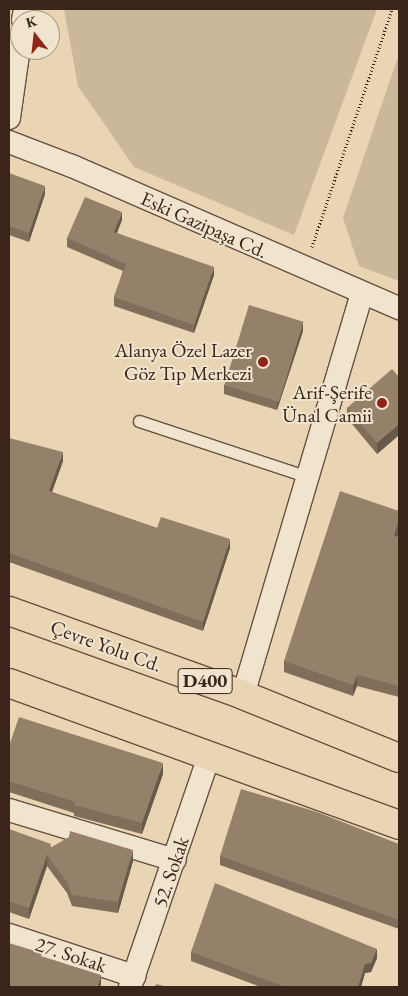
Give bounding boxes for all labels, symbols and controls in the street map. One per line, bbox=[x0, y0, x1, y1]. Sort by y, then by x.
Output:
north arrow bbox=[10, 10, 60, 60]
text: K bbox=[24, 11, 39, 32]
street label: Eski Gazipaşa Cd. bbox=[137, 186, 271, 264]
place label: Alanya Özel Lazer Göz Tıp Merkezi bbox=[115, 339, 252, 386]
marker: Alanya Özel Lazer Göz Tıp Merkezi bbox=[256, 355, 270, 369]
place label: Arif-Şerife Ünal Camii bbox=[282, 380, 372, 427]
marker: Arif-Şerife Ünal Camii bbox=[376, 397, 388, 409]
street label: Çevre Yolu Cd. bbox=[47, 615, 165, 677]
road number: D400 bbox=[178, 664, 232, 698]
street label: 52. Sokak bbox=[148, 833, 194, 911]
street label: 27. Sokak bbox=[32, 932, 110, 978]

